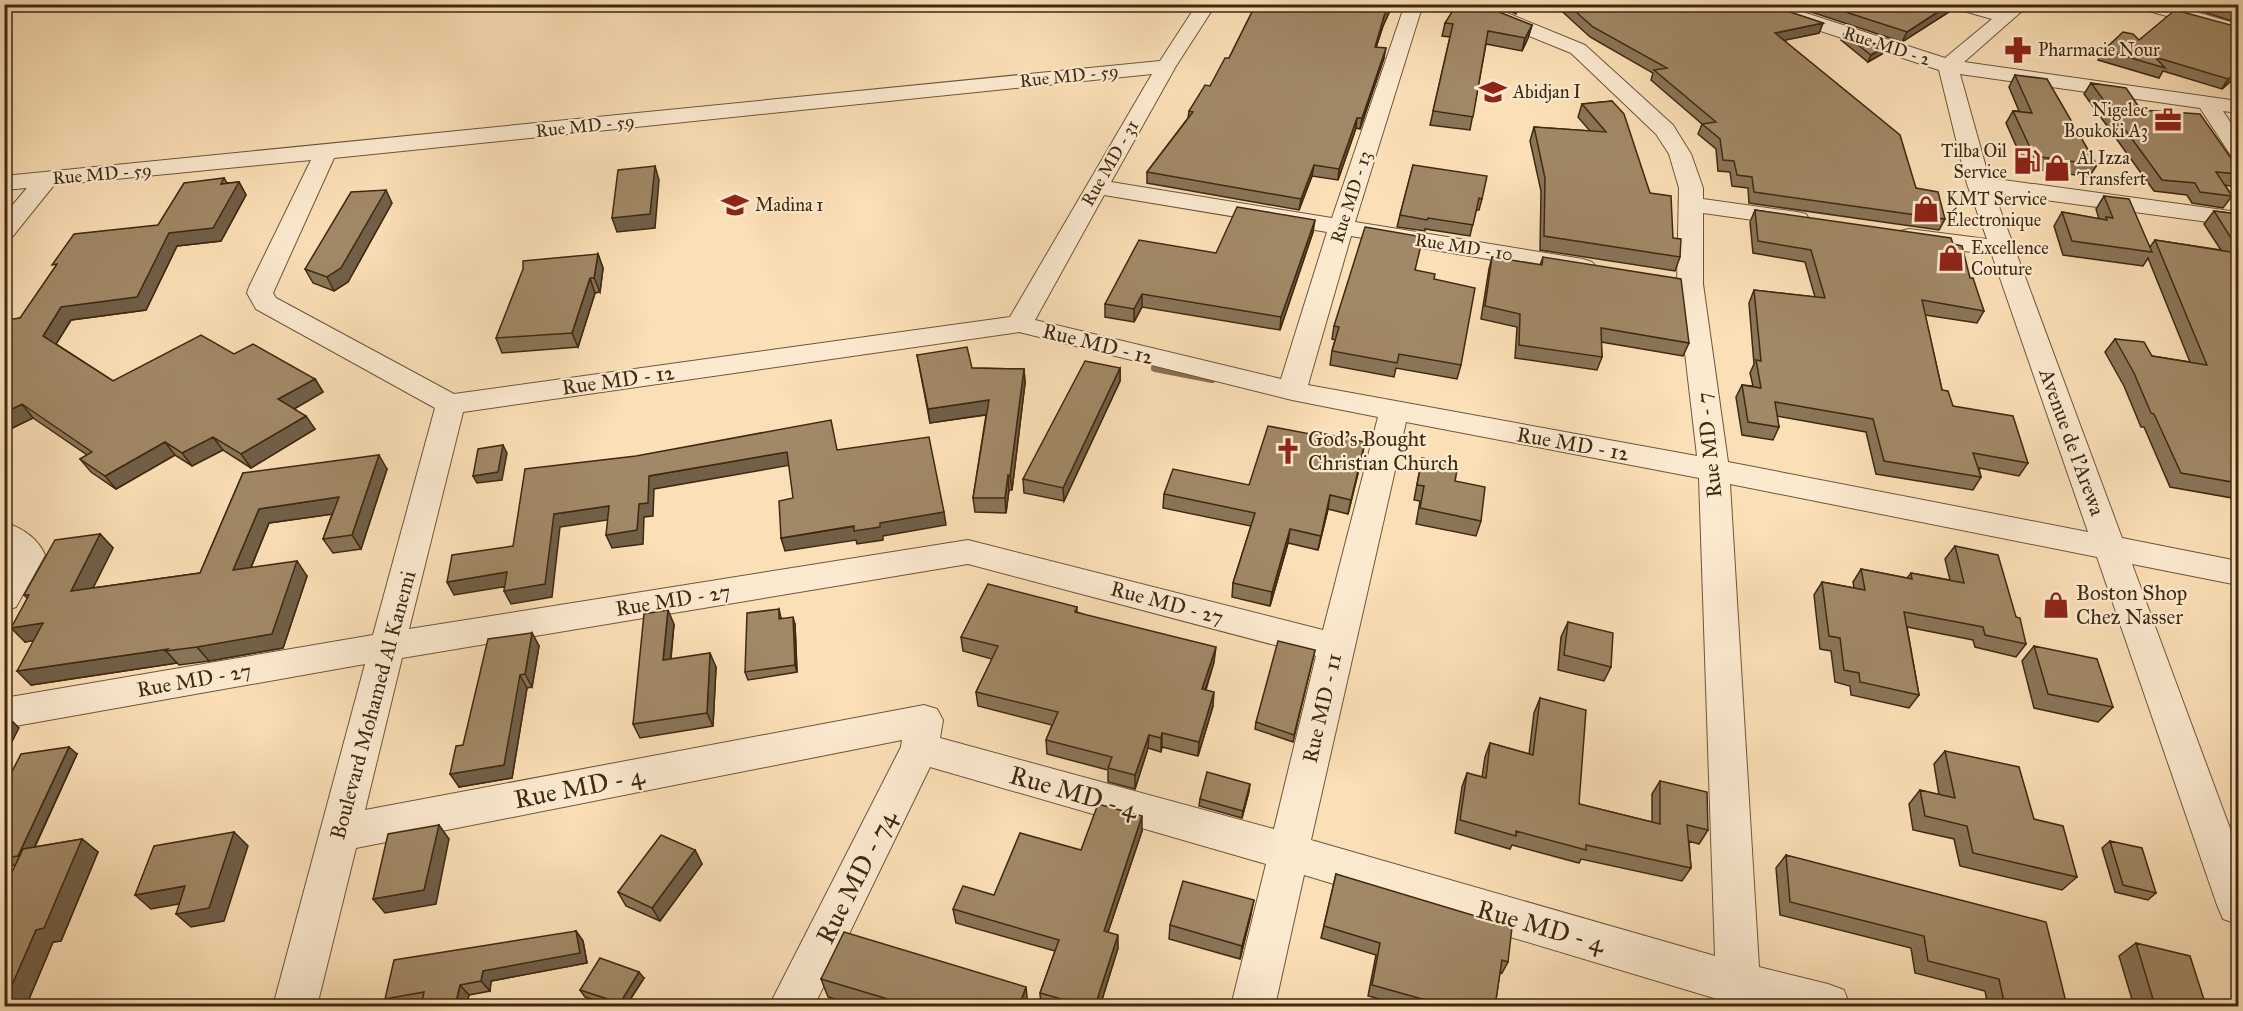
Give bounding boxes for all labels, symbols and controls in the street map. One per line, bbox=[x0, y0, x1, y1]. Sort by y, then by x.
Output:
street label: Rue MD - 2 bbox=[1841, 22, 1933, 70]
pharmacy icon: Pharmacie Nour bbox=[2003, 35, 2033, 65]
place label: Pharmacie Nour bbox=[2038, 39, 2160, 61]
street label: Rue MD - 59 bbox=[1018, 60, 1120, 92]
school or university icon: Abidjan I bbox=[1478, 77, 1508, 107]
place label: Abidjan I bbox=[1512, 81, 1581, 103]
place label: Nigelec Boukoki A3 bbox=[2064, 99, 2148, 142]
office icon: Nigelec Boukoki A3 bbox=[2153, 105, 2183, 135]
street label: Rue MD - 59 bbox=[534, 110, 636, 142]
street label: Rue MD - 31 bbox=[1077, 116, 1143, 210]
place label: Tilba Oil Service bbox=[1941, 140, 2007, 183]
fuel station icon: Tilba Oil Service bbox=[2012, 146, 2042, 176]
place label: Al Izza Transfert bbox=[2076, 147, 2147, 190]
street label: Rue MD - 13 bbox=[1326, 148, 1376, 246]
shop icon: Al Izza Transfert bbox=[2042, 153, 2072, 183]
street label: Rue MD - 59 bbox=[52, 159, 152, 189]
place label: KMT Service Électronique bbox=[1946, 188, 2047, 232]
school or university icon: Madina 1 bbox=[720, 190, 750, 220]
place label: Madina 1 bbox=[755, 194, 823, 216]
shop icon: KMT Service Électronique bbox=[1911, 194, 1941, 224]
street label: Rue MD - 10 bbox=[1413, 228, 1515, 266]
place label: Excellence Couture bbox=[1971, 237, 2049, 280]
shop icon: Excellence Couture bbox=[1936, 243, 1966, 273]
street label: Rue MD - 12 bbox=[1040, 318, 1157, 371]
street label: Rue MD - 12 bbox=[560, 359, 677, 401]
street label: Avenue de l'Arewa bbox=[2033, 364, 2111, 519]
street label: Rue MD - 7 bbox=[1691, 391, 1727, 499]
street label: Rue MD - 12 bbox=[1515, 421, 1632, 467]
place label: God's Bought Christian Church bbox=[1308, 426, 1459, 476]
church icon: God's Bought Christian Church bbox=[1273, 436, 1303, 466]
street label: Boulevard Mohamed Al Kanemi bbox=[325, 567, 422, 842]
street label: Rue MD - 27 bbox=[1108, 575, 1226, 631]
street label: Rue MD - 27 bbox=[614, 578, 732, 622]
place label: Boston Shop Chez Nasser bbox=[2076, 580, 2187, 630]
shop icon: Boston Shop Chez Nasser bbox=[2041, 590, 2071, 620]
street label: Rue MD - 11 bbox=[1297, 651, 1347, 765]
street label: Rue MD - 27 bbox=[135, 657, 253, 703]
street label: Rue MD - 4 bbox=[1006, 758, 1142, 826]
street label: Rue MD - 4 bbox=[511, 759, 647, 815]
street label: Rue MD - 74 bbox=[809, 805, 903, 949]
street label: Rue MD - 4 bbox=[1473, 892, 1609, 960]

